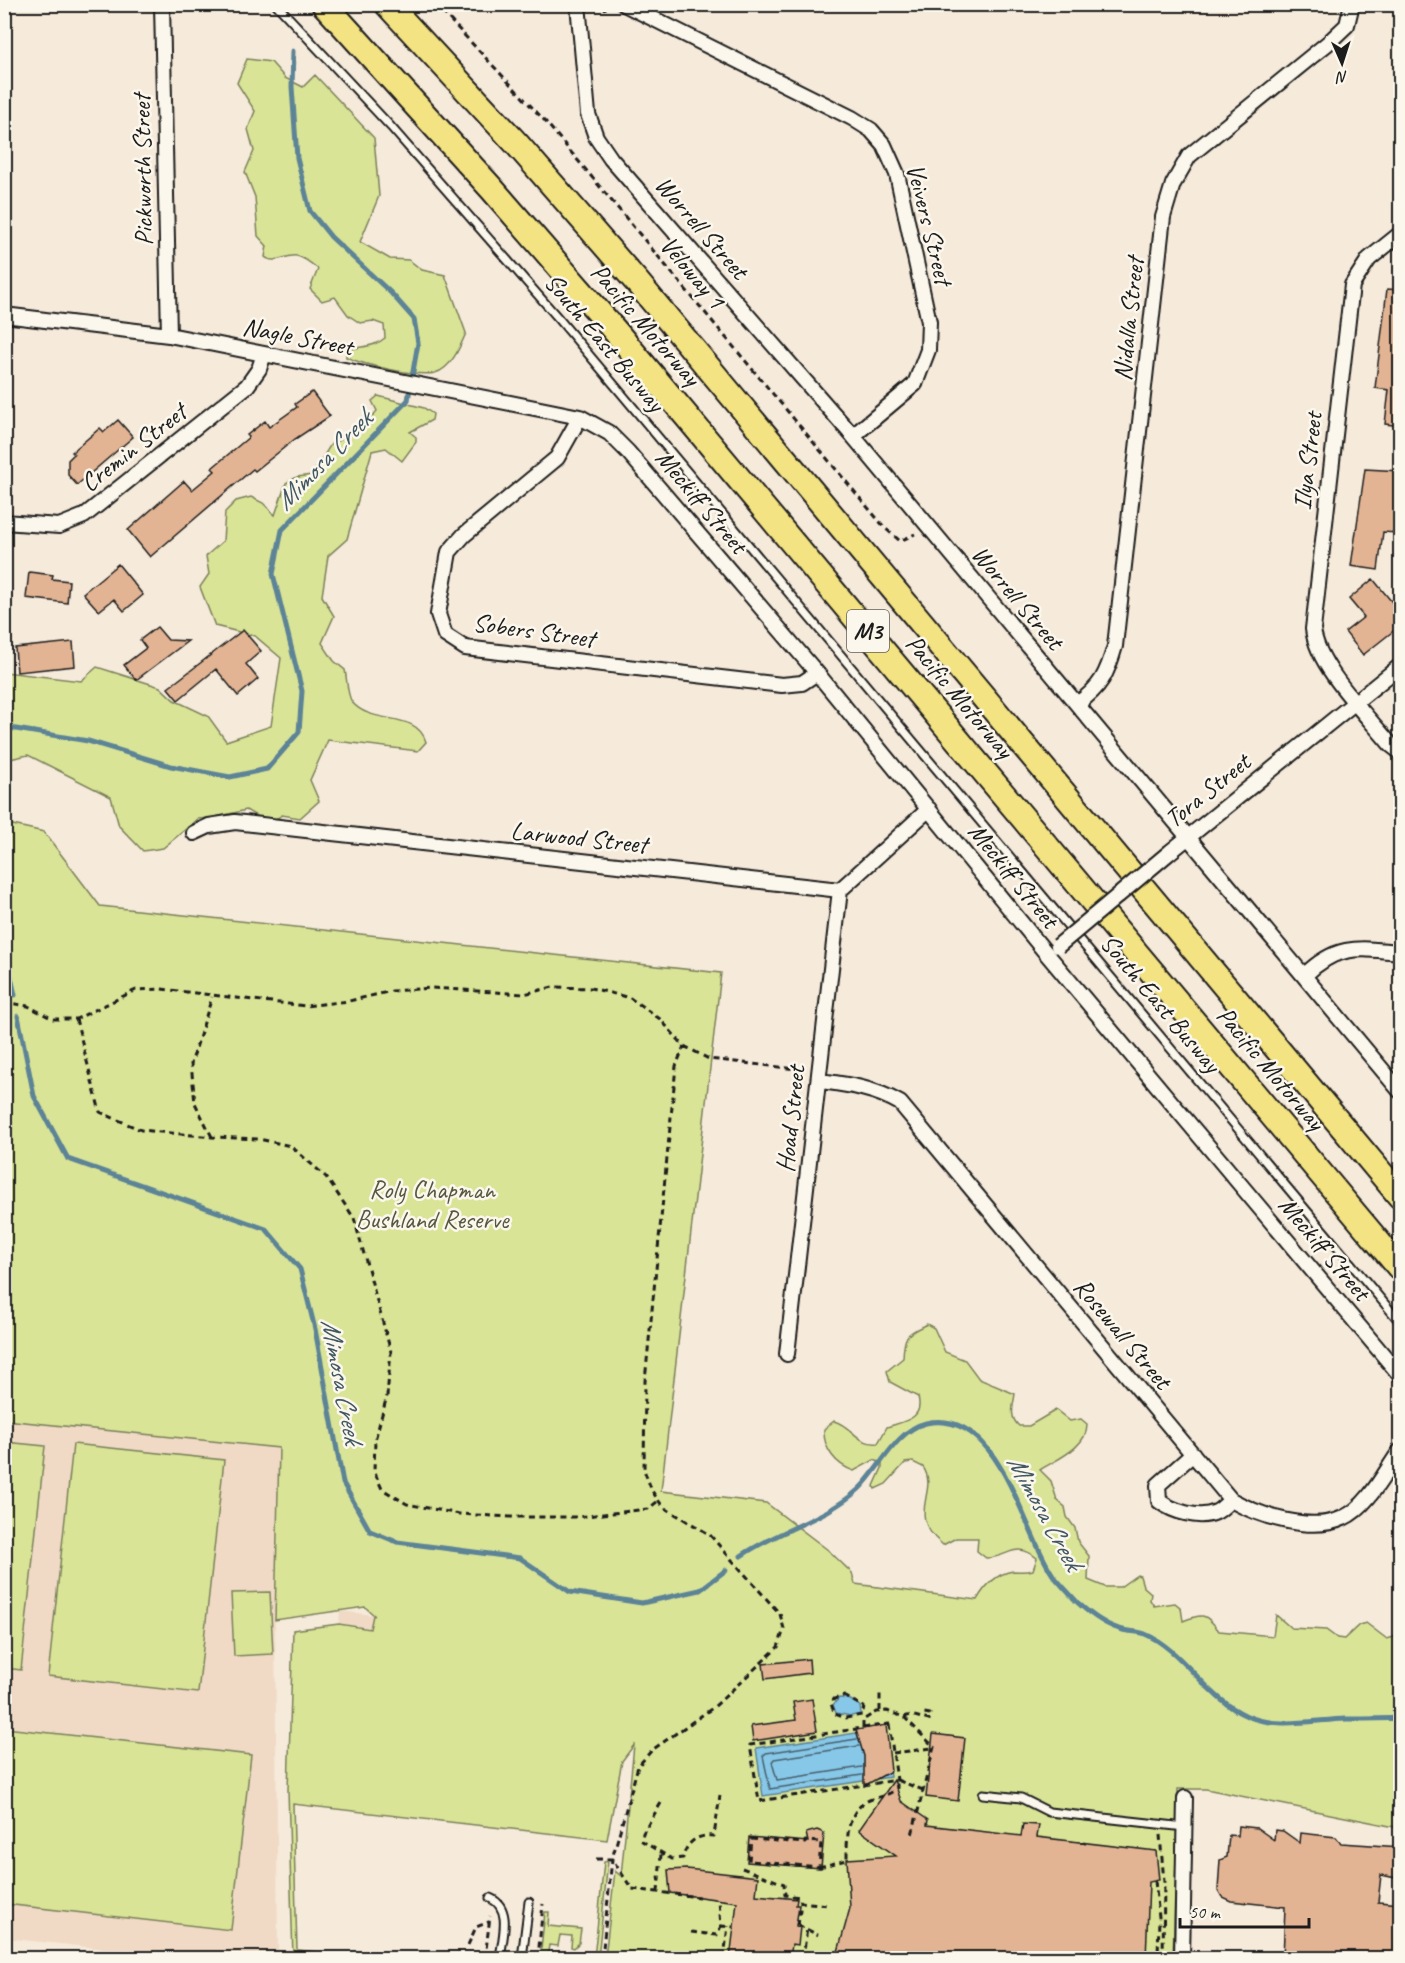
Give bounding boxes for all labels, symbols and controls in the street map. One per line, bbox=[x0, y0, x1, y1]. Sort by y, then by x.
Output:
north arrow bbox=[1312, 33, 1372, 93]
text: N bbox=[1334, 67, 1348, 87]
street label: Pickworth Street bbox=[125, 91, 160, 246]
street label: Veivers Street bbox=[899, 160, 961, 291]
street label: Worrell Street bbox=[648, 169, 757, 288]
street label: Veloway 1 bbox=[653, 229, 733, 317]
street label: Nidalla Street bbox=[1106, 252, 1152, 382]
street label: Pacific Motorway bbox=[583, 256, 709, 394]
street label: South East Busway bbox=[537, 266, 674, 420]
street label: Nagle Street bbox=[240, 310, 358, 364]
street label: Cremin Street bbox=[74, 394, 196, 499]
water label: Mimosa Creek bbox=[267, 399, 383, 517]
street label: Ilya Street bbox=[1285, 408, 1330, 512]
street label: Meckiff Street bbox=[648, 442, 756, 562]
street label: Worrell Street bbox=[964, 538, 1072, 658]
street label: Sobers Street bbox=[471, 606, 600, 656]
road number: M3 bbox=[847, 610, 889, 652]
street label: Pacific Motorway bbox=[898, 628, 1022, 767]
street label: Tora Street bbox=[1158, 744, 1259, 835]
street label: Larwood Street bbox=[509, 814, 652, 861]
street label: Meckiff Street bbox=[961, 816, 1068, 937]
street label: South East Busway bbox=[1093, 927, 1230, 1081]
street label: Pacific Motorway bbox=[1209, 1000, 1333, 1139]
street label: Hoad Street bbox=[769, 1062, 813, 1174]
park label: Roly Chapman Bushland Reserve bbox=[356, 1173, 510, 1236]
street label: Meckiff Street bbox=[1271, 1189, 1379, 1309]
street label: Rosewall Street bbox=[1066, 1271, 1180, 1398]
water label: Mimosa Creek bbox=[313, 1316, 372, 1451]
water label: Mimosa Creek bbox=[1000, 1449, 1093, 1580]
scale bar bbox=[1180, 1891, 1309, 1929]
text: 50 m bbox=[1189, 1901, 1222, 1923]

